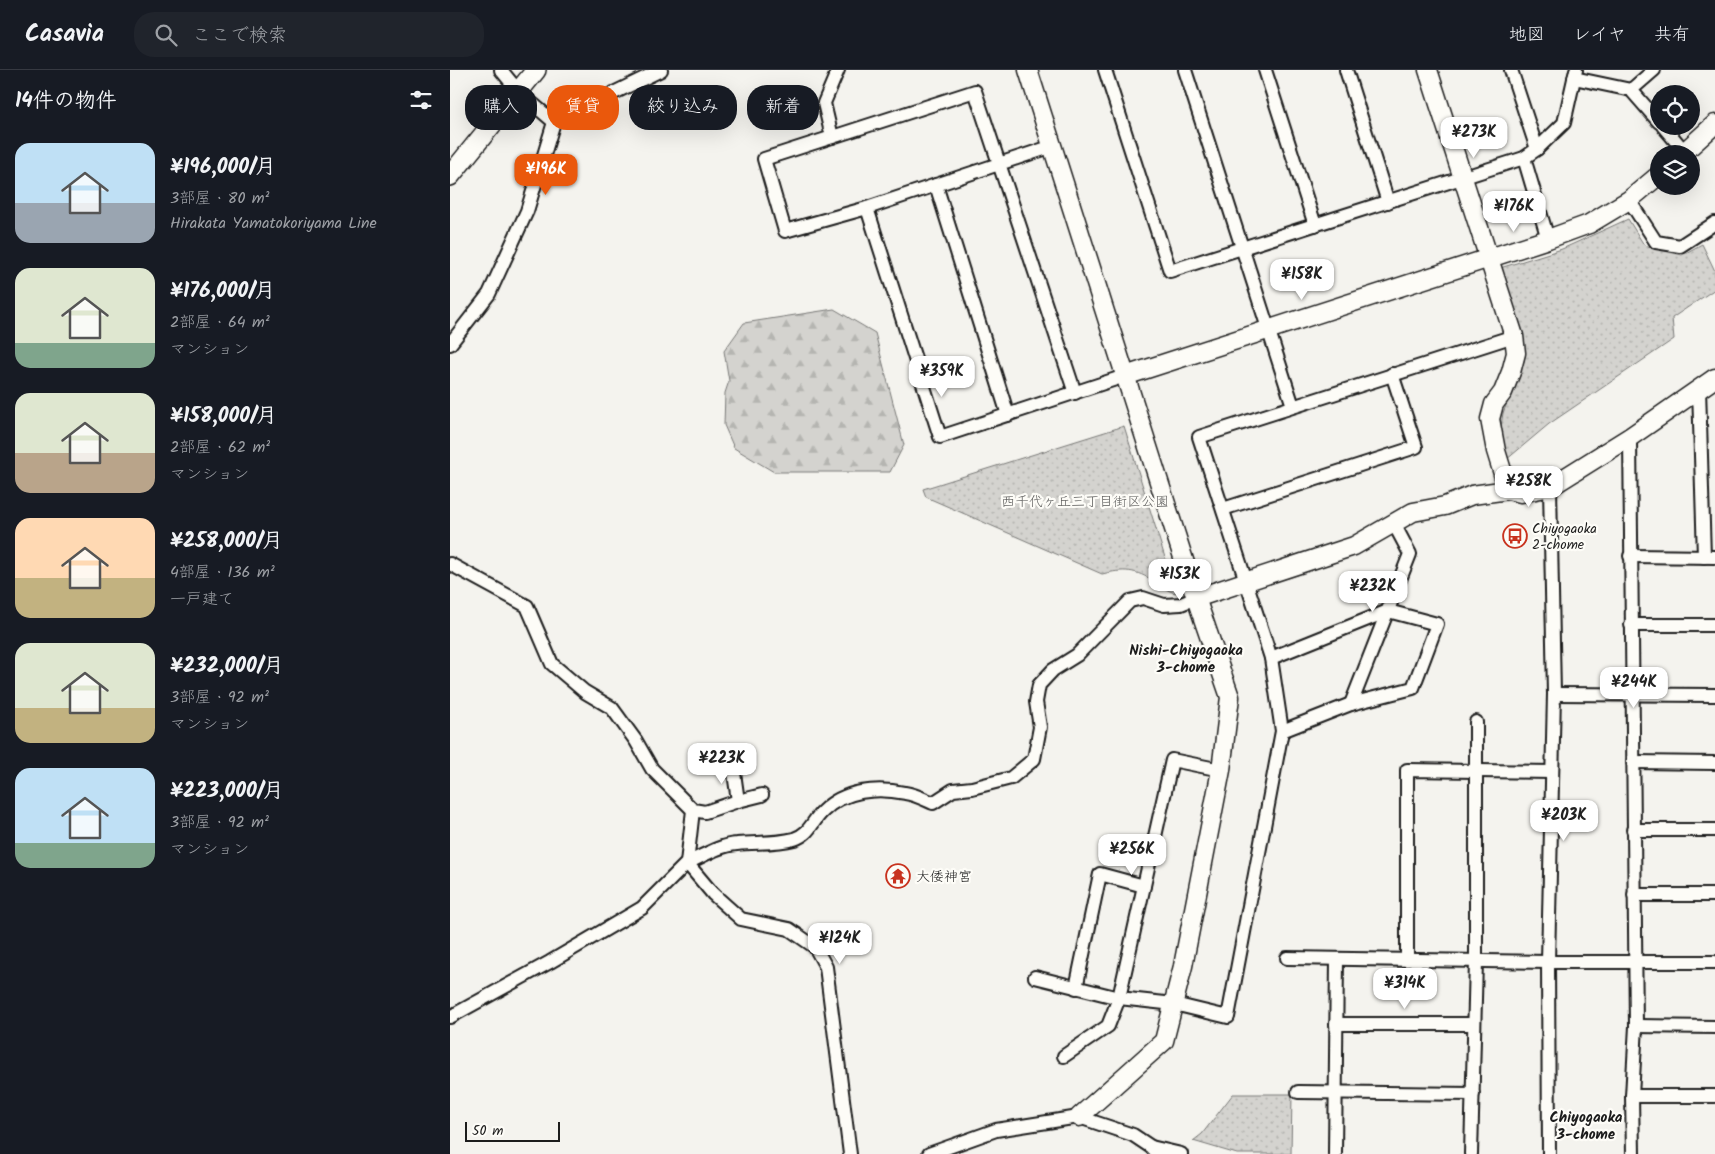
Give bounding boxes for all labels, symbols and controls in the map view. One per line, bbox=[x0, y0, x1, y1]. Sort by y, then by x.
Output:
search box bbox=[134, 12, 484, 57]
text: Casavia bbox=[25, 15, 104, 54]
icon: search bbox=[152, 21, 180, 49]
text: ここで検索 bbox=[192, 21, 287, 51]
text: 地図 bbox=[1509, 21, 1545, 50]
text: レイヤ bbox=[1573, 21, 1626, 50]
text: 共有 bbox=[1654, 21, 1690, 50]
text: 14件の物件 bbox=[15, 85, 117, 118]
chip: 購入 bbox=[465, 85, 537, 130]
chip: 賃貸 bbox=[547, 85, 619, 130]
chip: 絞り込み bbox=[629, 85, 737, 130]
chip: 新着 bbox=[747, 85, 819, 130]
map controls bbox=[1650, 85, 1700, 195]
button: locate bbox=[1650, 85, 1700, 135]
icon: filters bbox=[407, 86, 435, 114]
pin: ¥273K bbox=[1439, 116, 1509, 159]
text: ¥273K bbox=[1451, 120, 1497, 145]
button: layers bbox=[1650, 145, 1700, 195]
text: ¥196,000/月 bbox=[170, 151, 276, 184]
pin: ¥196K bbox=[511, 154, 581, 196]
text: ¥196K bbox=[525, 157, 567, 182]
icon: home bbox=[55, 163, 115, 223]
text: 3部屋 · 80 m² bbox=[170, 186, 269, 211]
pin: ¥176K bbox=[1479, 190, 1549, 233]
text: ¥176K bbox=[1494, 194, 1534, 219]
text: Hirakata Yamatokoriyama Line bbox=[170, 211, 377, 236]
pin: ¥158K bbox=[1267, 258, 1337, 301]
text: ¥158K bbox=[1281, 262, 1323, 287]
text: ¥176,000/月 bbox=[170, 275, 275, 308]
icon: home bbox=[55, 288, 115, 348]
text: 2部屋 · 64 m² bbox=[170, 310, 270, 335]
text: マンション bbox=[170, 337, 249, 362]
pin: ¥359K bbox=[907, 356, 977, 398]
text: ¥359K bbox=[920, 359, 964, 384]
text: ¥158,000/月 bbox=[170, 400, 277, 433]
icon: home bbox=[55, 413, 115, 473]
text: 2部屋 · 62 m² bbox=[170, 435, 270, 460]
text: マンション bbox=[170, 462, 249, 487]
pin: ¥258K bbox=[1494, 466, 1564, 508]
text: ¥258K bbox=[1506, 469, 1552, 494]
park label: 西千代ヶ丘三丁目街区公園 bbox=[1001, 491, 1169, 513]
place label: Chiyogaoka 2-chome bbox=[1532, 518, 1597, 556]
bus stop icon: Chiyogaoka 2-chome bbox=[1502, 523, 1528, 549]
text: ¥258,000/月 bbox=[170, 525, 283, 558]
icon: home bbox=[55, 538, 115, 598]
pin: ¥153K bbox=[1145, 558, 1215, 601]
text: 4部屋 · 136 m² bbox=[170, 560, 275, 585]
text: ¥153K bbox=[1159, 562, 1201, 587]
pin: ¥232K bbox=[1338, 570, 1408, 613]
text: ¥232K bbox=[1350, 574, 1396, 599]
text: 一戸建て bbox=[170, 587, 234, 612]
district label: Nishi-Chiyogaoka 3-chome bbox=[1129, 639, 1243, 680]
text: ¥232,000/月 bbox=[170, 650, 284, 683]
icon: home bbox=[55, 663, 115, 723]
pin: ¥244K bbox=[1599, 666, 1669, 709]
text: ¥244K bbox=[1611, 670, 1657, 695]
text: 3部屋 · 92 m² bbox=[170, 685, 269, 710]
text: マンション bbox=[170, 712, 249, 737]
pin: ¥223K bbox=[687, 742, 757, 785]
text: ¥223K bbox=[699, 746, 745, 771]
text: ¥223,000/月 bbox=[170, 775, 284, 808]
icon: home bbox=[55, 788, 115, 848]
pin: ¥203K bbox=[1529, 800, 1599, 842]
text: ¥203K bbox=[1541, 803, 1587, 828]
text: 3部屋 · 92 m² bbox=[170, 810, 269, 835]
pin: ¥256K bbox=[1097, 834, 1167, 876]
text: マンション bbox=[170, 837, 249, 862]
text: ¥256K bbox=[1109, 837, 1155, 862]
temple icon: 大倭神宮 bbox=[885, 863, 911, 889]
place label: 大倭神宮 bbox=[916, 866, 972, 888]
pin: ¥124K bbox=[805, 922, 875, 965]
text: ¥124K bbox=[819, 926, 861, 951]
pin: ¥314K bbox=[1370, 968, 1440, 1010]
text: ¥314K bbox=[1384, 971, 1426, 996]
district label: Chiyogaoka 3-chome bbox=[1550, 1106, 1623, 1147]
scale bar bbox=[465, 1119, 560, 1142]
text: 50 m bbox=[472, 1120, 503, 1142]

